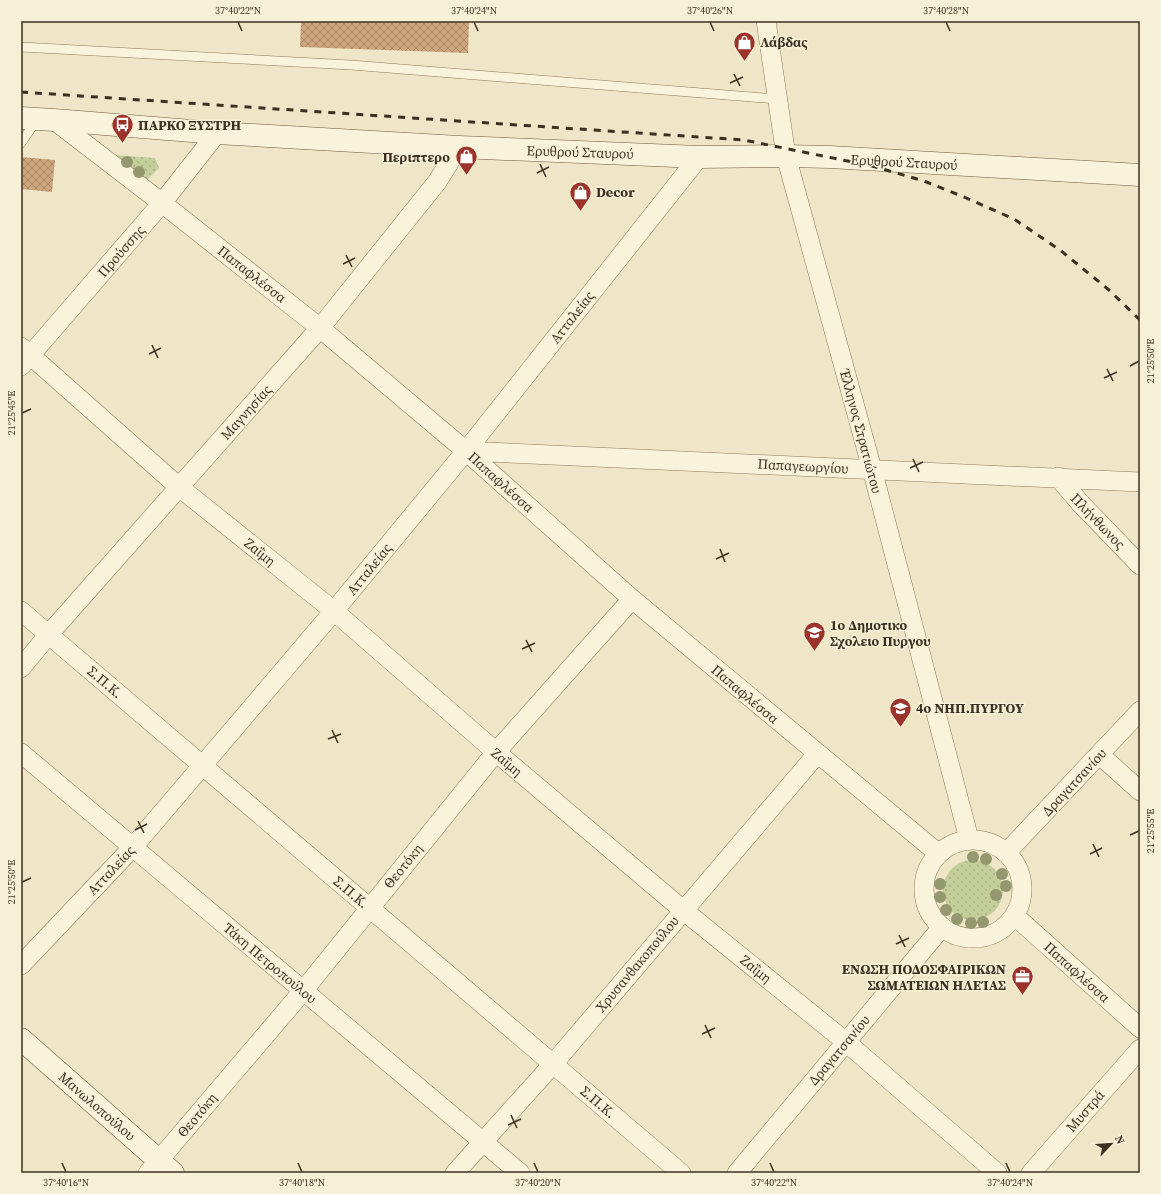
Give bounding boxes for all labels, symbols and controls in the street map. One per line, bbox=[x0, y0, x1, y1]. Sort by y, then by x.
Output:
text: 37°40'22"N bbox=[215, 4, 261, 17]
text: 37°40'24"N bbox=[451, 4, 497, 17]
text: 37°40'26"N bbox=[687, 4, 733, 17]
text: 37°40'28"N bbox=[923, 4, 969, 17]
shop icon: Λάβδας bbox=[731, 29, 757, 62]
place label: Λάβδας bbox=[760, 32, 808, 52]
bus stop icon: ΠΑΡΚΟ ΞΥΣΤΡΗ bbox=[109, 112, 135, 145]
place label: ΠΑΡΚΟ ΞΥΣΤΡΗ bbox=[138, 115, 241, 135]
street label: Ερυθρού Σταυρού bbox=[526, 140, 634, 164]
shop icon: Περιπτερο bbox=[453, 144, 479, 177]
place label: Περιπτερο bbox=[382, 147, 450, 167]
street label: Ερυθρού Σταυρού bbox=[850, 149, 958, 175]
shop icon: Decor bbox=[567, 179, 593, 212]
place label: Decor bbox=[596, 182, 635, 202]
street label: Προύσσης bbox=[93, 221, 149, 281]
street label: Παπαφλέσσα bbox=[213, 241, 291, 307]
street label: Ατταλείας bbox=[545, 287, 599, 347]
text: 21°25'50"E bbox=[1144, 339, 1157, 383]
street label: Έλληνος Στρατιώτου bbox=[834, 366, 887, 495]
street label: Μαγνησίας bbox=[216, 380, 276, 444]
text: 21°25'45"E bbox=[5, 391, 18, 435]
street label: Παπαφλέσσα bbox=[464, 447, 539, 517]
street label: Παπαγεωργίου bbox=[757, 454, 849, 478]
street label: Πλήνθωνος bbox=[1066, 489, 1130, 553]
street label: Ζαΐμη bbox=[240, 533, 280, 571]
street label: Ατταλείας bbox=[342, 539, 396, 599]
place label: 1ο Δημοτικο Σχολειο Πυργου bbox=[830, 615, 931, 651]
school or university icon: 1ο Δημοτικο Σχολειο Πυργου bbox=[801, 620, 827, 653]
street label: Παπαφλέσσα bbox=[707, 660, 783, 728]
street label: Σ.Π.Κ. bbox=[83, 661, 127, 703]
school or university icon: 4ο ΝΗΠ.ΠΥΡΓΟΥ bbox=[888, 695, 914, 728]
place label: 4ο ΝΗΠ.ΠΥΡΓΟΥ bbox=[916, 698, 1024, 718]
street label: Ζαΐμη bbox=[487, 743, 527, 781]
street label: Δραγατσανίου bbox=[1037, 744, 1111, 820]
text: 21°25'55"E bbox=[1144, 809, 1157, 853]
street label: Θεοτόκη bbox=[379, 839, 427, 893]
street label: Ατταλείας bbox=[83, 841, 139, 899]
text: 21°25'50"E bbox=[5, 860, 18, 904]
street label: Σ.Π.Κ. bbox=[329, 871, 373, 913]
street label: Χρυσανθακοπούλου bbox=[591, 911, 683, 1017]
street label: Τάκη Πετροπούλου bbox=[219, 918, 321, 1008]
street label: Παπαφλέσσα bbox=[1040, 937, 1115, 1007]
street label: Ζαΐμη bbox=[736, 950, 776, 988]
place label: ΕΝΩΣΗ ΠΟΔΟΣΦΑΙΡΙΚΩΝ ΣΩΜΑΤΕΙΩΝ ΗΛΕΊΑΣ bbox=[842, 959, 1006, 995]
office icon: ΕΝΩΣΗ ΠΟΔΟΣΦΑΙΡΙΚΩΝ ΣΩΜΑΤΕΙΩΝ ΗΛΕΊΑΣ bbox=[1009, 964, 1035, 997]
street label: Δραγατσανίου bbox=[804, 1011, 874, 1089]
street label: Μανωλοπούλου bbox=[54, 1067, 140, 1145]
street label: Σ.Π.Κ. bbox=[576, 1081, 620, 1123]
street label: Μυστρά bbox=[1061, 1085, 1109, 1136]
street label: Θεοτόκη bbox=[172, 1088, 222, 1142]
north arrow bbox=[1091, 1124, 1131, 1164]
text: N bbox=[1111, 1133, 1128, 1147]
text: 37°40'16"N bbox=[43, 1176, 89, 1189]
text: 37°40'18"N bbox=[279, 1176, 325, 1189]
text: 37°40'20"N bbox=[515, 1176, 561, 1189]
text: 37°40'22"N bbox=[751, 1176, 797, 1189]
text: 37°40'24"N bbox=[987, 1176, 1033, 1189]

